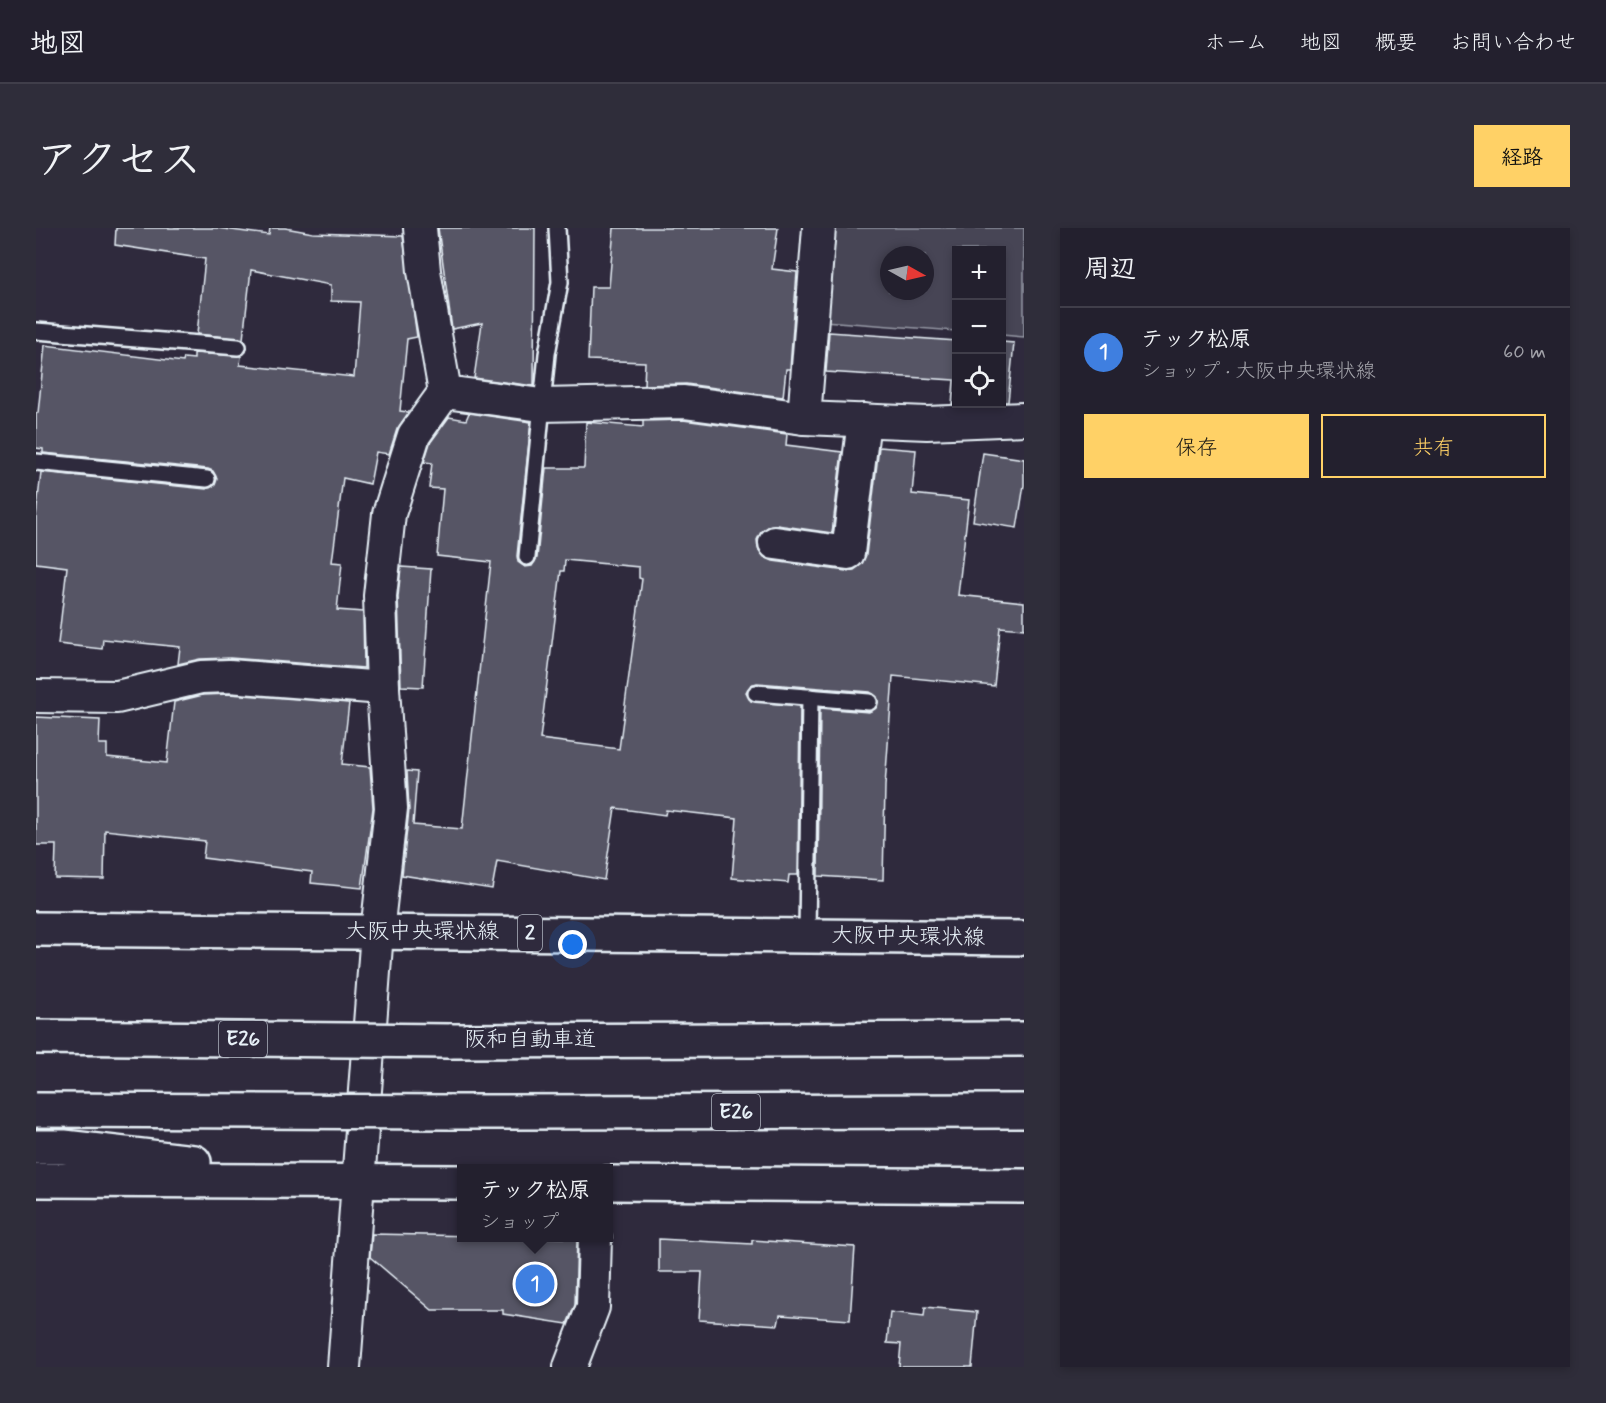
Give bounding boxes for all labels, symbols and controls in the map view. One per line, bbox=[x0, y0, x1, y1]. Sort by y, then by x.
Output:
text: 地図 bbox=[30, 26, 86, 63]
text: ホーム bbox=[1205, 29, 1267, 57]
text: 地図 bbox=[1300, 29, 1342, 57]
text: 概要 bbox=[1375, 29, 1417, 57]
text: お問い合わせ bbox=[1450, 29, 1576, 57]
button: 経路 bbox=[1474, 125, 1570, 187]
text: アクセス bbox=[36, 134, 201, 189]
north arrow bbox=[880, 246, 934, 300]
map controls bbox=[952, 246, 1006, 408]
button: + bbox=[952, 246, 1006, 300]
text: 周辺 bbox=[1084, 253, 1136, 287]
button: − bbox=[952, 300, 1006, 354]
text: テック松原 bbox=[1141, 326, 1251, 354]
text: 1 bbox=[1099, 339, 1108, 366]
text: 60 m bbox=[1503, 339, 1546, 366]
button: locate bbox=[952, 354, 1006, 408]
text: ショップ · 大阪中央環状線 bbox=[1141, 358, 1376, 385]
button: 保存 bbox=[1084, 414, 1309, 478]
button: 共有 bbox=[1321, 414, 1546, 478]
road number: 2 bbox=[518, 915, 542, 951]
street label: 大阪中央環状線 bbox=[345, 918, 499, 946]
street label: 大阪中央環状線 bbox=[831, 922, 985, 952]
your location bbox=[558, 930, 587, 959]
road number: E26 bbox=[219, 1021, 267, 1057]
street label: 阪和自動車道 bbox=[464, 1026, 596, 1054]
road number: E26 bbox=[712, 1094, 760, 1130]
popup bbox=[457, 1164, 613, 1242]
text: テック松原 bbox=[480, 1177, 590, 1205]
text: ショップ bbox=[480, 1209, 559, 1236]
pin: 1 bbox=[516, 1262, 554, 1306]

